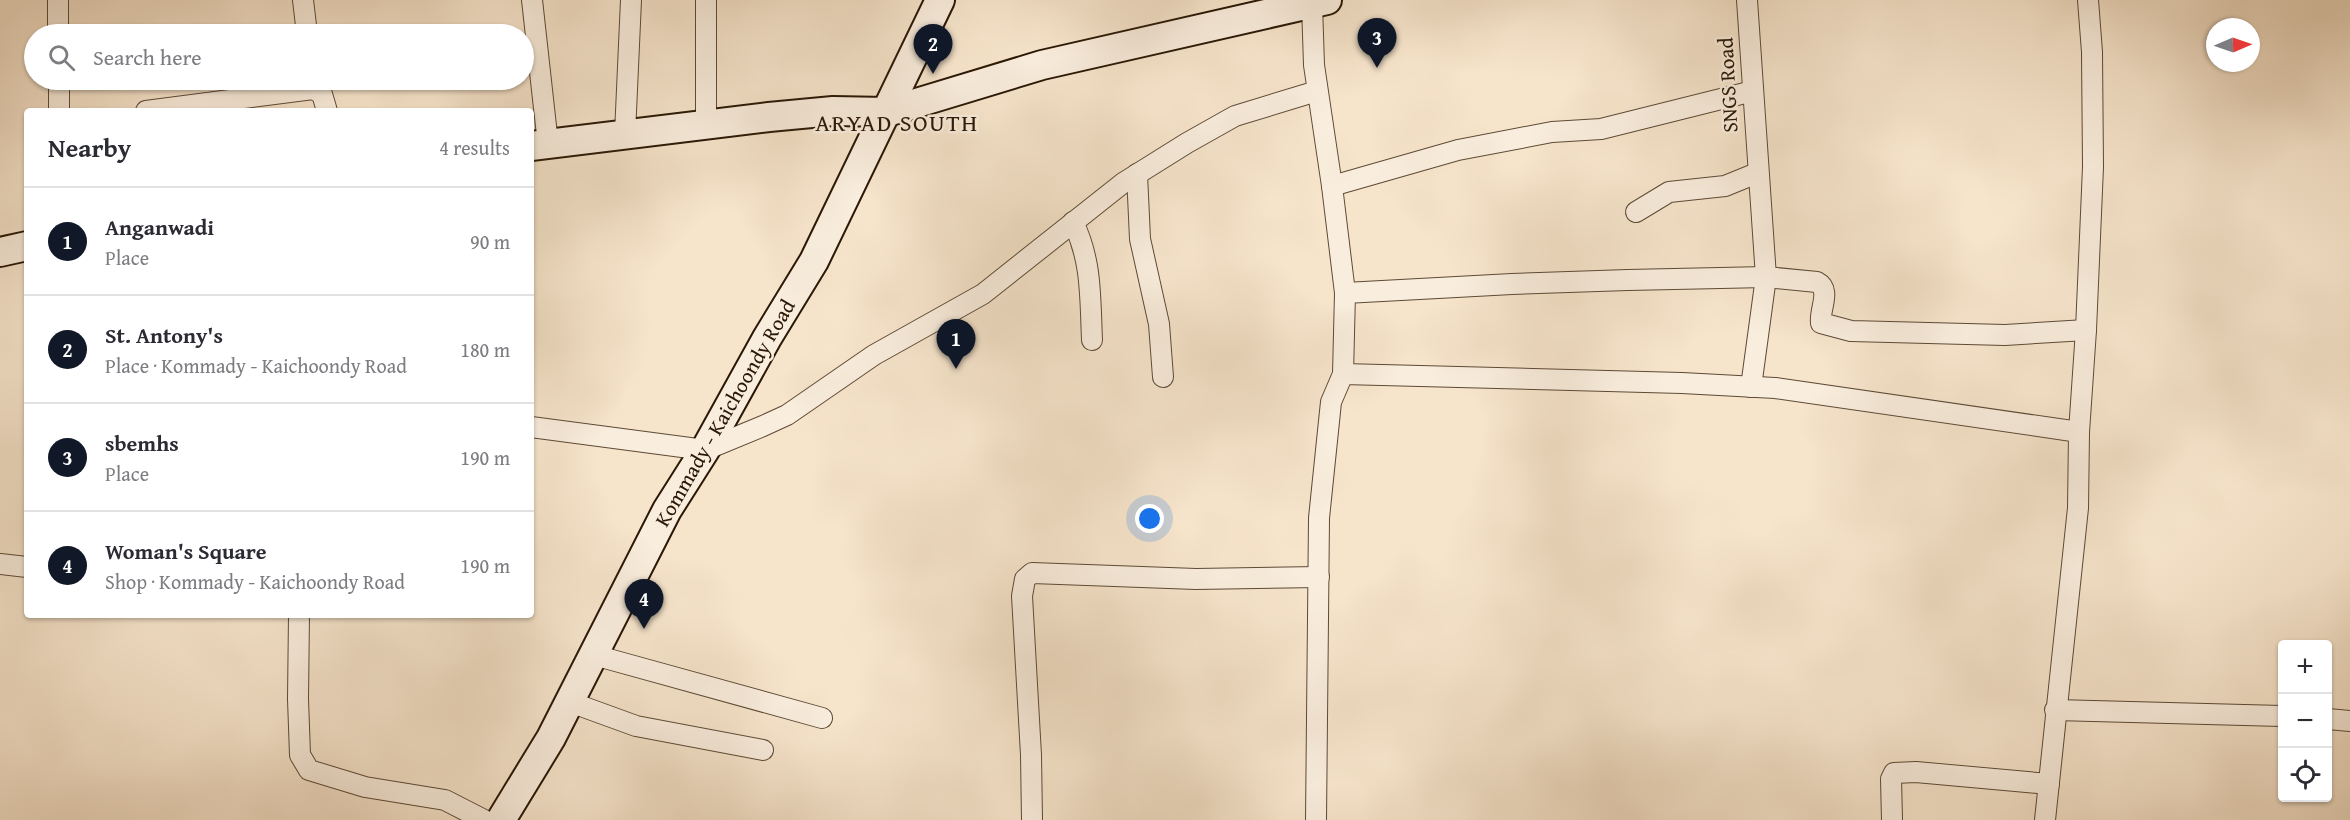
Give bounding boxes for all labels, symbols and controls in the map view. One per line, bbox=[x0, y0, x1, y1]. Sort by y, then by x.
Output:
north arrow bbox=[2206, 18, 2260, 72]
pin: 3 bbox=[1358, 19, 1396, 68]
search box bbox=[24, 24, 534, 90]
pin: 2 bbox=[914, 25, 952, 74]
street label: SNGS Road bbox=[1709, 36, 1745, 133]
icon: search bbox=[45, 41, 78, 74]
text: Search here bbox=[93, 41, 202, 73]
district label: ARYAD SOUTH bbox=[815, 105, 979, 140]
text: Nearby bbox=[48, 128, 131, 167]
text: 4 results bbox=[439, 133, 510, 162]
text: Anganwadi bbox=[105, 211, 214, 243]
text: 1 bbox=[62, 227, 73, 256]
text: 90 m bbox=[470, 227, 510, 256]
text: Place bbox=[105, 243, 149, 272]
street label: Kommady - Kaichoondy Road bbox=[647, 293, 803, 532]
text: St. Antony's bbox=[105, 319, 223, 351]
pin: 1 bbox=[936, 320, 976, 369]
text: 2 bbox=[62, 335, 73, 364]
text: 180 m bbox=[460, 335, 510, 364]
text: Place · Kommady - Kaichoondy Road bbox=[105, 351, 407, 380]
text: sbemhs bbox=[105, 427, 179, 459]
text: 3 bbox=[62, 443, 73, 472]
text: 190 m bbox=[460, 443, 510, 472]
text: Place bbox=[105, 459, 149, 488]
your location bbox=[1135, 504, 1164, 533]
text: Woman's Square bbox=[105, 535, 266, 567]
text: 4 bbox=[62, 551, 73, 580]
text: 190 m bbox=[460, 551, 510, 580]
text: Shop · Kommady - Kaichoondy Road bbox=[105, 567, 405, 596]
pin: 4 bbox=[624, 580, 664, 629]
map controls bbox=[2278, 640, 2332, 802]
button: + bbox=[2278, 640, 2332, 694]
button: − bbox=[2278, 694, 2332, 748]
button: locate bbox=[2278, 748, 2332, 802]

